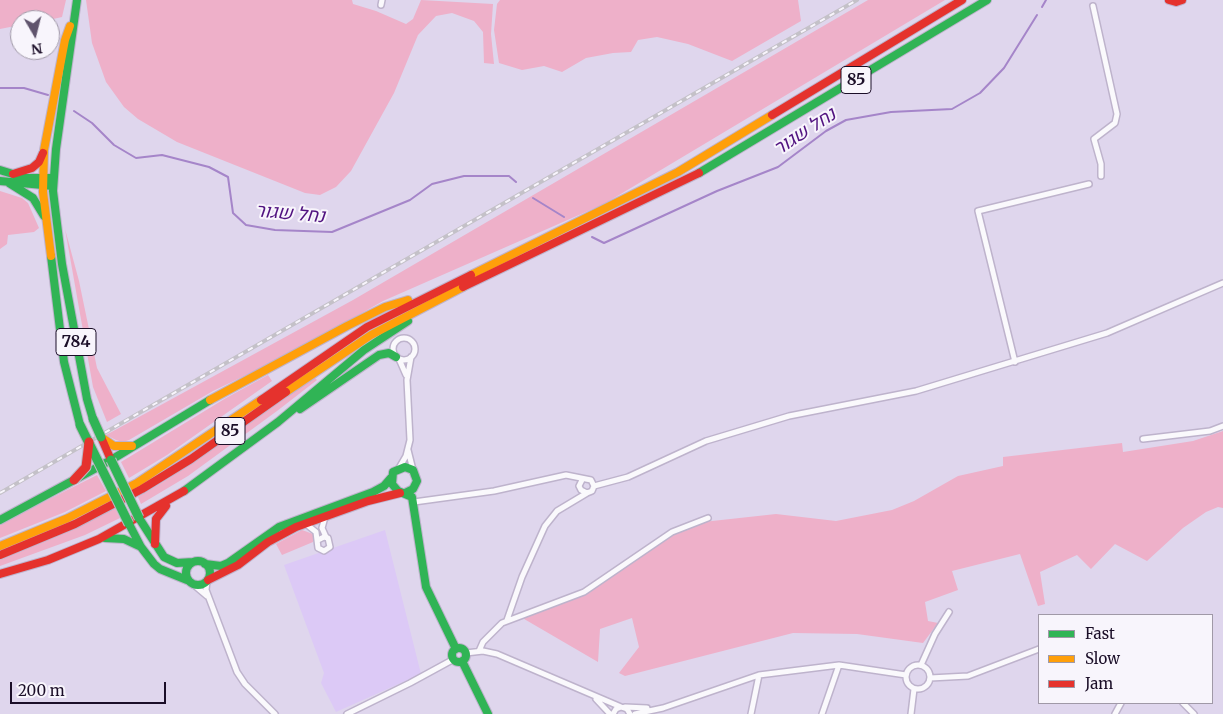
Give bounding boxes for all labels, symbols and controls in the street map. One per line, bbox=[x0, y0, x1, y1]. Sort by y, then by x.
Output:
north arrow bbox=[10, 10, 60, 60]
text: N bbox=[30, 39, 44, 59]
road number: 85 bbox=[841, 66, 871, 94]
water label: נחל שגור bbox=[770, 103, 840, 161]
water label: נחל שגור bbox=[254, 200, 326, 228]
road number: 784 bbox=[56, 328, 96, 356]
road number: 85 bbox=[215, 418, 245, 444]
legend bbox=[1038, 614, 1213, 704]
text: Fast bbox=[1085, 624, 1115, 643]
text: Slow bbox=[1085, 649, 1120, 668]
scale bar bbox=[12, 672, 169, 704]
text: Jam bbox=[1085, 674, 1113, 693]
text: 200 m bbox=[18, 681, 65, 700]

